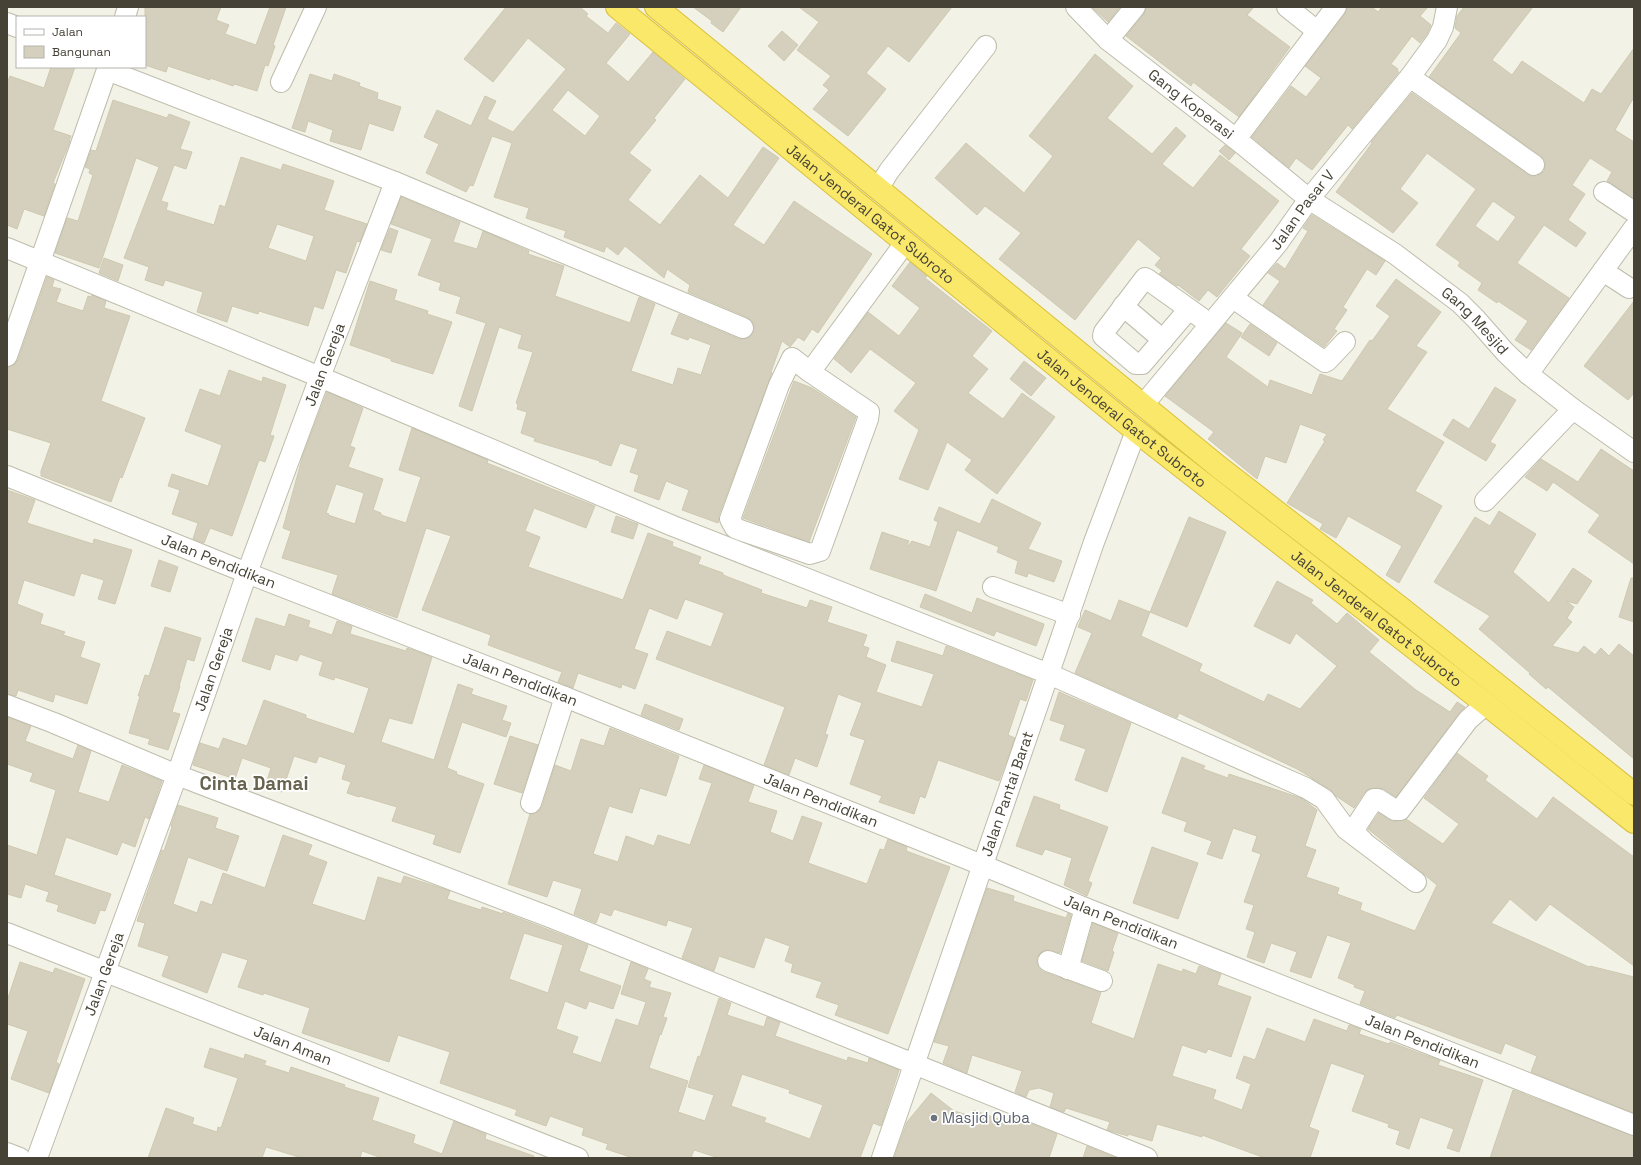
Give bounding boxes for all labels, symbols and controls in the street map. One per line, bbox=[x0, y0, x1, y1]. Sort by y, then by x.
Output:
legend bbox=[16, 16, 146, 68]
text: Jalan bbox=[52, 24, 83, 40]
text: Bangunan bbox=[52, 44, 111, 60]
street label: Gang Koperasi bbox=[1145, 65, 1238, 143]
street label: Jalan Jenderal Gatot Subroto bbox=[782, 139, 959, 288]
street label: Jalan Pasar V bbox=[1266, 166, 1338, 254]
street label: Gang Mesjid bbox=[1438, 282, 1513, 358]
street label: Jalan Gereja bbox=[300, 320, 349, 409]
street label: Jalan Jenderal Gatot Subroto bbox=[1033, 344, 1211, 492]
street label: Jalan Pendidikan bbox=[159, 529, 279, 592]
street label: Jalan Jenderal Gatot Subroto bbox=[1287, 545, 1466, 691]
street label: Jalan Gereja bbox=[190, 624, 237, 713]
street label: Jalan Pendidikan bbox=[460, 648, 581, 710]
street label: Jalan Pantai Barat bbox=[976, 729, 1037, 859]
street label: Jalan Pendidikan bbox=[761, 768, 881, 831]
district label: Cinta Damai bbox=[199, 771, 309, 796]
street label: Jalan Pendidikan bbox=[1061, 890, 1181, 953]
street label: Jalan Gereja bbox=[80, 929, 128, 1018]
street label: Jalan Pendidikan bbox=[1362, 1010, 1483, 1072]
street label: Jalan Aman bbox=[251, 1021, 335, 1069]
place label: Masjid Quba bbox=[942, 1108, 1030, 1127]
marker: Masjid Quba bbox=[929, 1113, 939, 1123]

